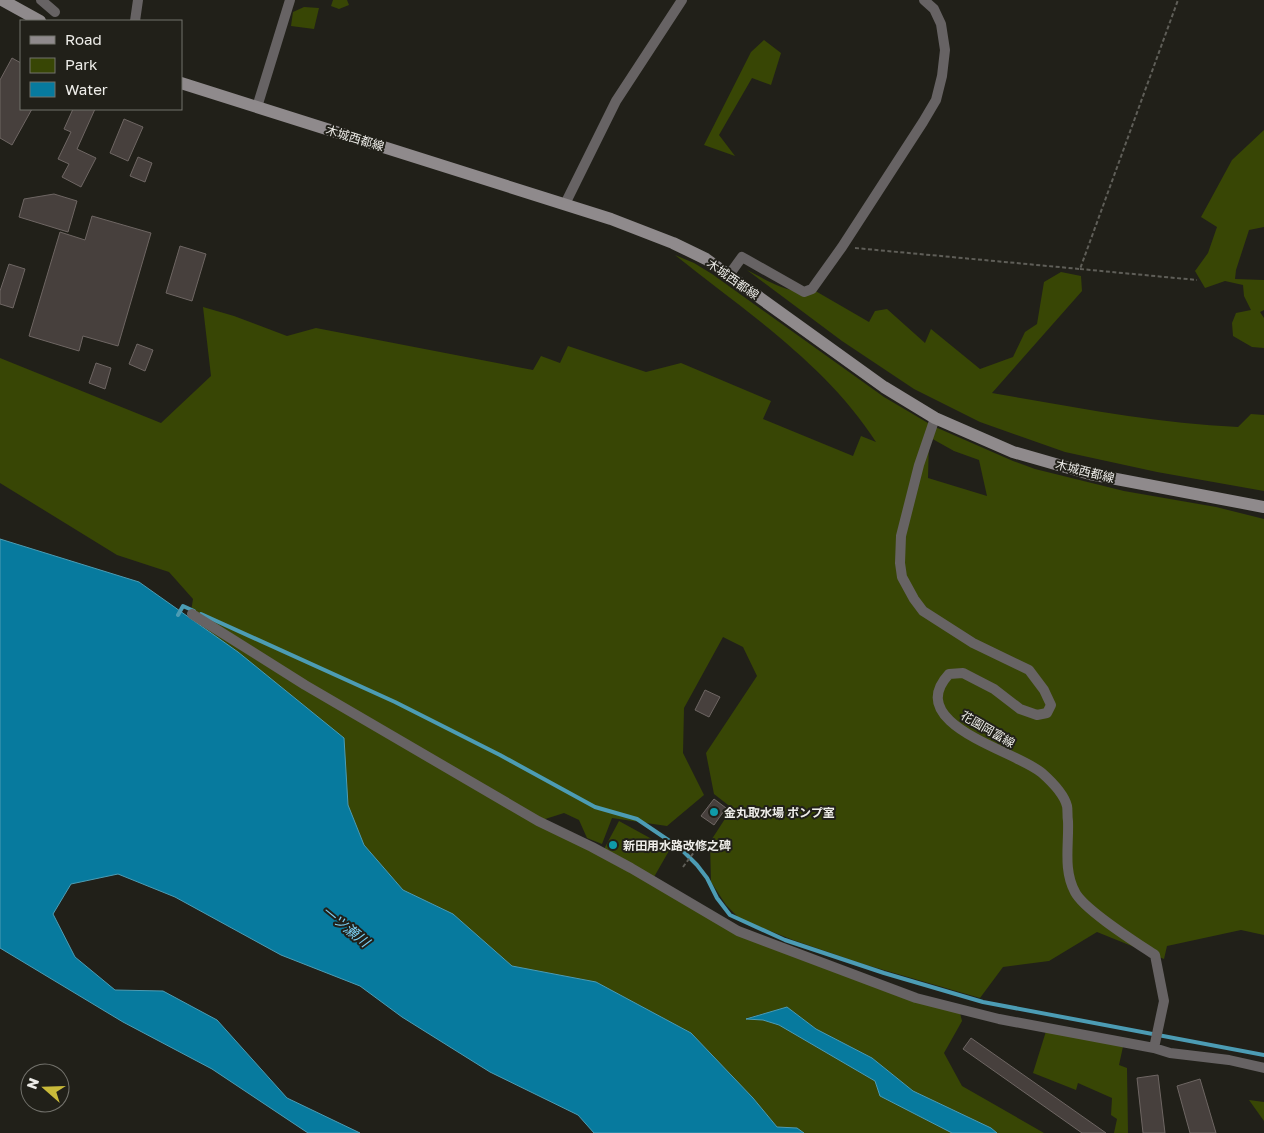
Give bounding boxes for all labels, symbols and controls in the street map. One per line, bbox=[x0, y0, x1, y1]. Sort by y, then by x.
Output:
legend bbox=[20, 20, 182, 110]
text: Road bbox=[65, 30, 102, 48]
text: Park bbox=[65, 55, 98, 73]
text: Water bbox=[65, 80, 108, 98]
street label: 木城西都線 bbox=[324, 122, 386, 154]
street label: 木城西都線 bbox=[704, 256, 762, 302]
street label: 木城西都線 bbox=[1054, 456, 1116, 486]
street label: 花園岡富線 bbox=[958, 708, 1018, 750]
place label: 金丸取水場 ポンプ室 bbox=[724, 805, 835, 820]
marker: 金丸取水場 ポンプ室 bbox=[708, 806, 720, 818]
place label: 新田用水路改修之碑 bbox=[623, 838, 731, 853]
marker: 新田用水路改修之碑 bbox=[607, 839, 619, 851]
water label: 一ツ瀬川 bbox=[319, 902, 375, 951]
north arrow bbox=[20, 1063, 70, 1113]
text: N bbox=[23, 1075, 42, 1091]

